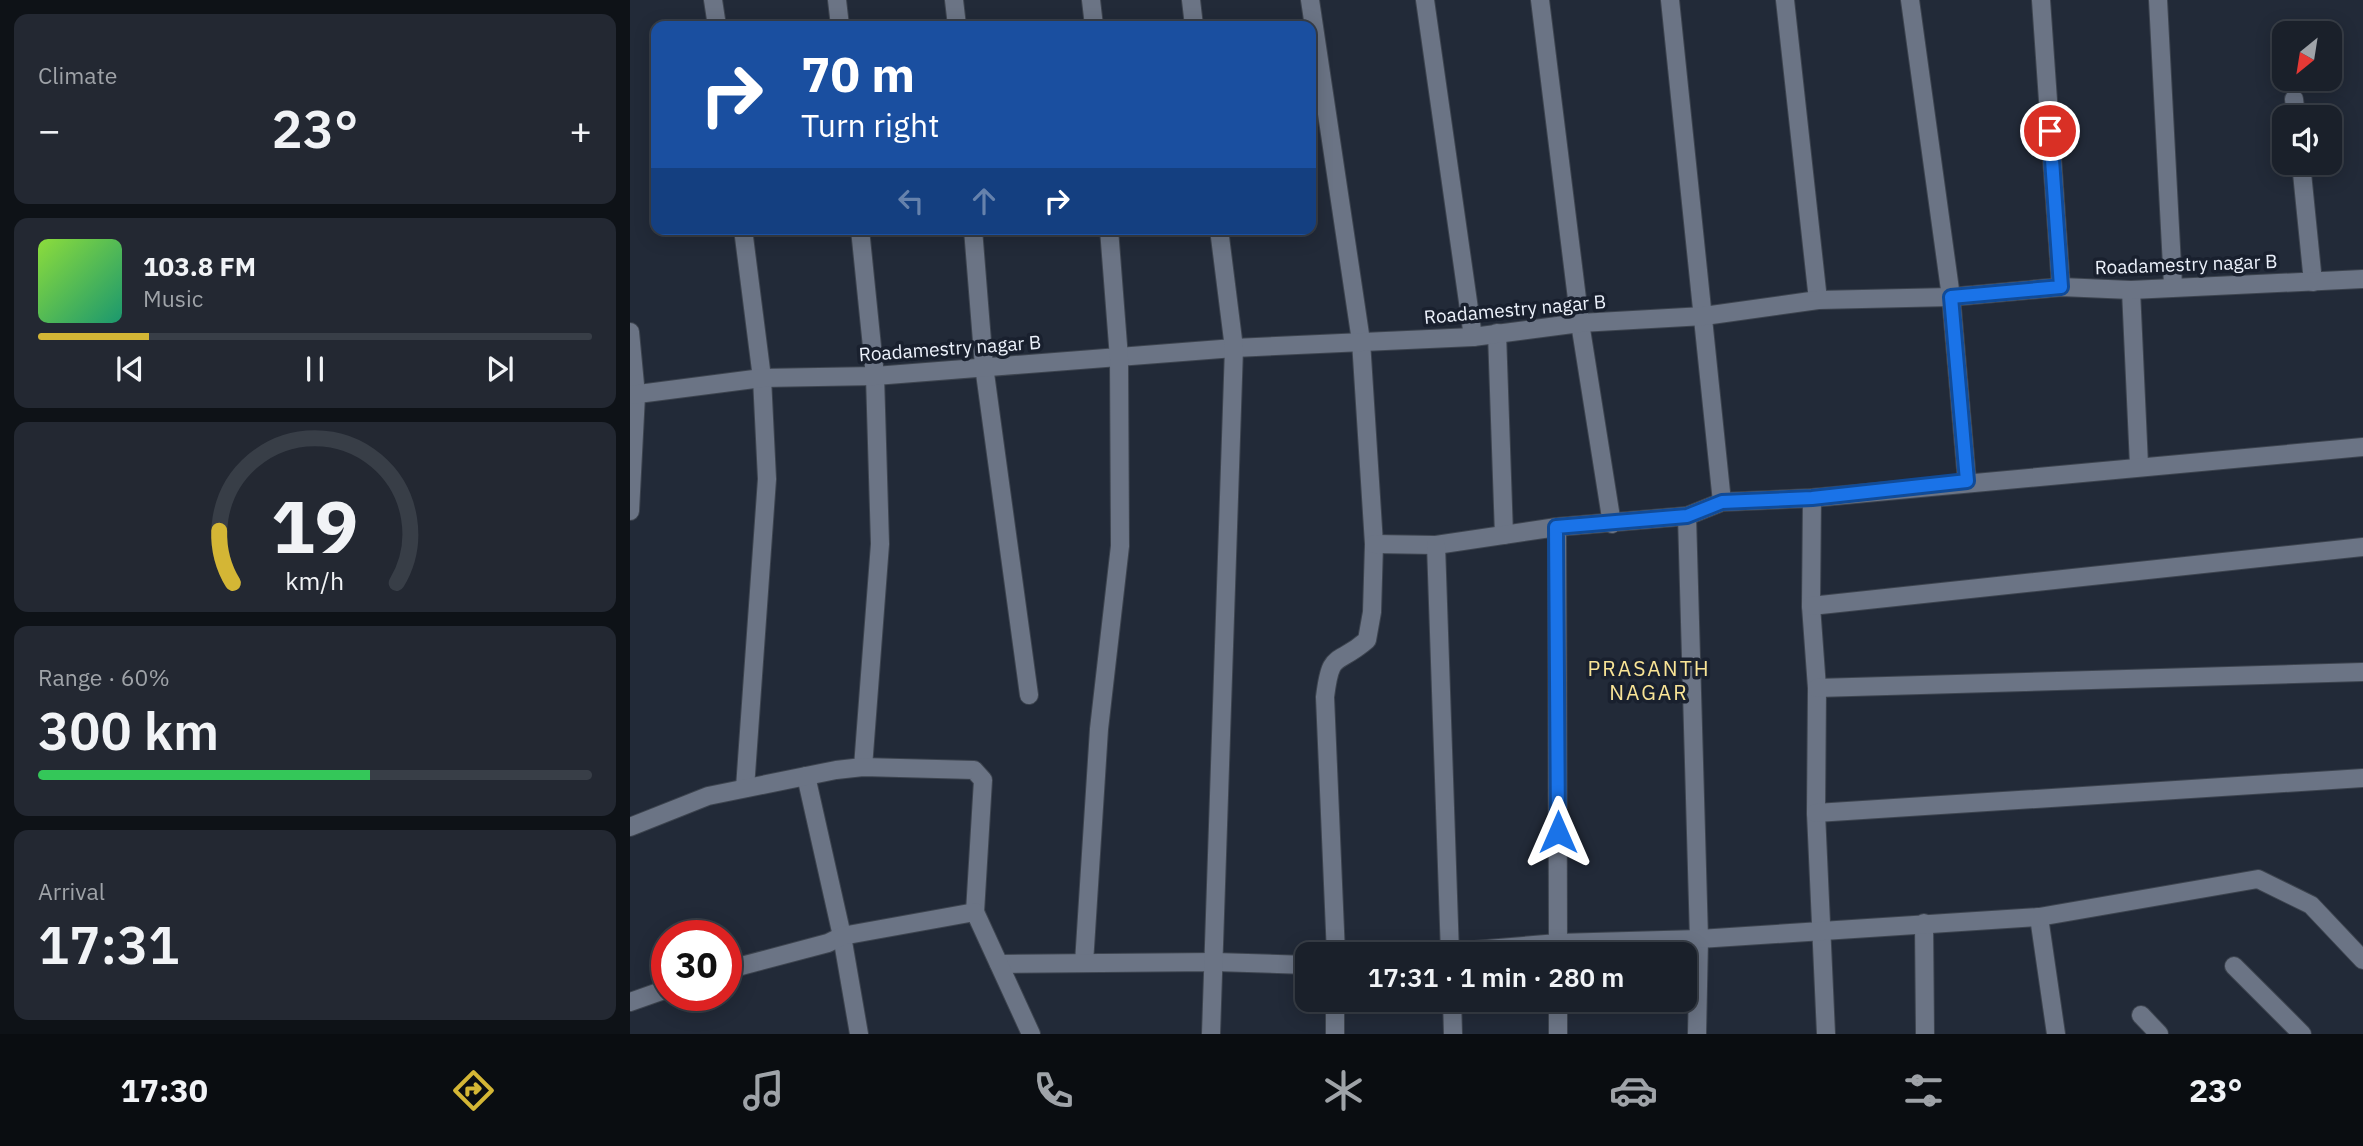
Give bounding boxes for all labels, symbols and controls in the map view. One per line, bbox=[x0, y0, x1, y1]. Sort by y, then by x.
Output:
north arrow bbox=[2272, 21, 2342, 91]
map controls bbox=[2272, 21, 2342, 175]
text: 70 m bbox=[801, 42, 915, 105]
icon: right bbox=[686, 49, 777, 140]
text: Climate bbox=[38, 60, 117, 90]
text: 23° bbox=[272, 95, 358, 162]
pin bbox=[2020, 101, 2080, 161]
text: Turn right bbox=[801, 104, 939, 146]
text: − bbox=[38, 105, 61, 154]
text: + bbox=[569, 105, 592, 154]
button: sound bbox=[2272, 105, 2342, 175]
icon: arrive bbox=[2031, 112, 2069, 150]
icon: left bbox=[892, 182, 930, 220]
icon: ahead bbox=[965, 182, 1003, 220]
icon: right bbox=[1038, 182, 1076, 220]
text: 103.8 FM bbox=[143, 249, 256, 283]
street label: Roadamestry nagar B bbox=[2094, 249, 2278, 279]
text: Music bbox=[143, 283, 203, 313]
street label: Roadamestry nagar B bbox=[1423, 289, 1607, 329]
street label: Roadamestry nagar B bbox=[858, 330, 1042, 366]
icon: previous bbox=[111, 350, 149, 388]
icon: pause bbox=[296, 350, 334, 388]
icon: next bbox=[481, 350, 519, 388]
text: 19 bbox=[271, 478, 359, 573]
text: km/h bbox=[286, 564, 344, 597]
district label: PRASANTH NAGAR bbox=[1588, 654, 1711, 706]
text: Range · 60% bbox=[38, 662, 170, 692]
text: 300 km bbox=[38, 697, 219, 764]
position arrow bbox=[1521, 795, 1595, 869]
text: Arrival bbox=[38, 876, 105, 906]
text: 17:31 bbox=[38, 911, 179, 978]
speed limit sign: 30 bbox=[651, 920, 742, 1011]
text: 17:31 · 1 min · 280 m bbox=[1368, 960, 1624, 994]
icon: directions bbox=[449, 1066, 498, 1115]
icon: music bbox=[739, 1066, 788, 1115]
icon: phone bbox=[1029, 1066, 1078, 1115]
icon: climate bbox=[1319, 1066, 1368, 1115]
icon: car bbox=[1609, 1066, 1658, 1115]
icon: filters bbox=[1899, 1066, 1948, 1115]
text: 17:30 bbox=[121, 1069, 208, 1111]
text: 23° bbox=[2189, 1069, 2242, 1111]

